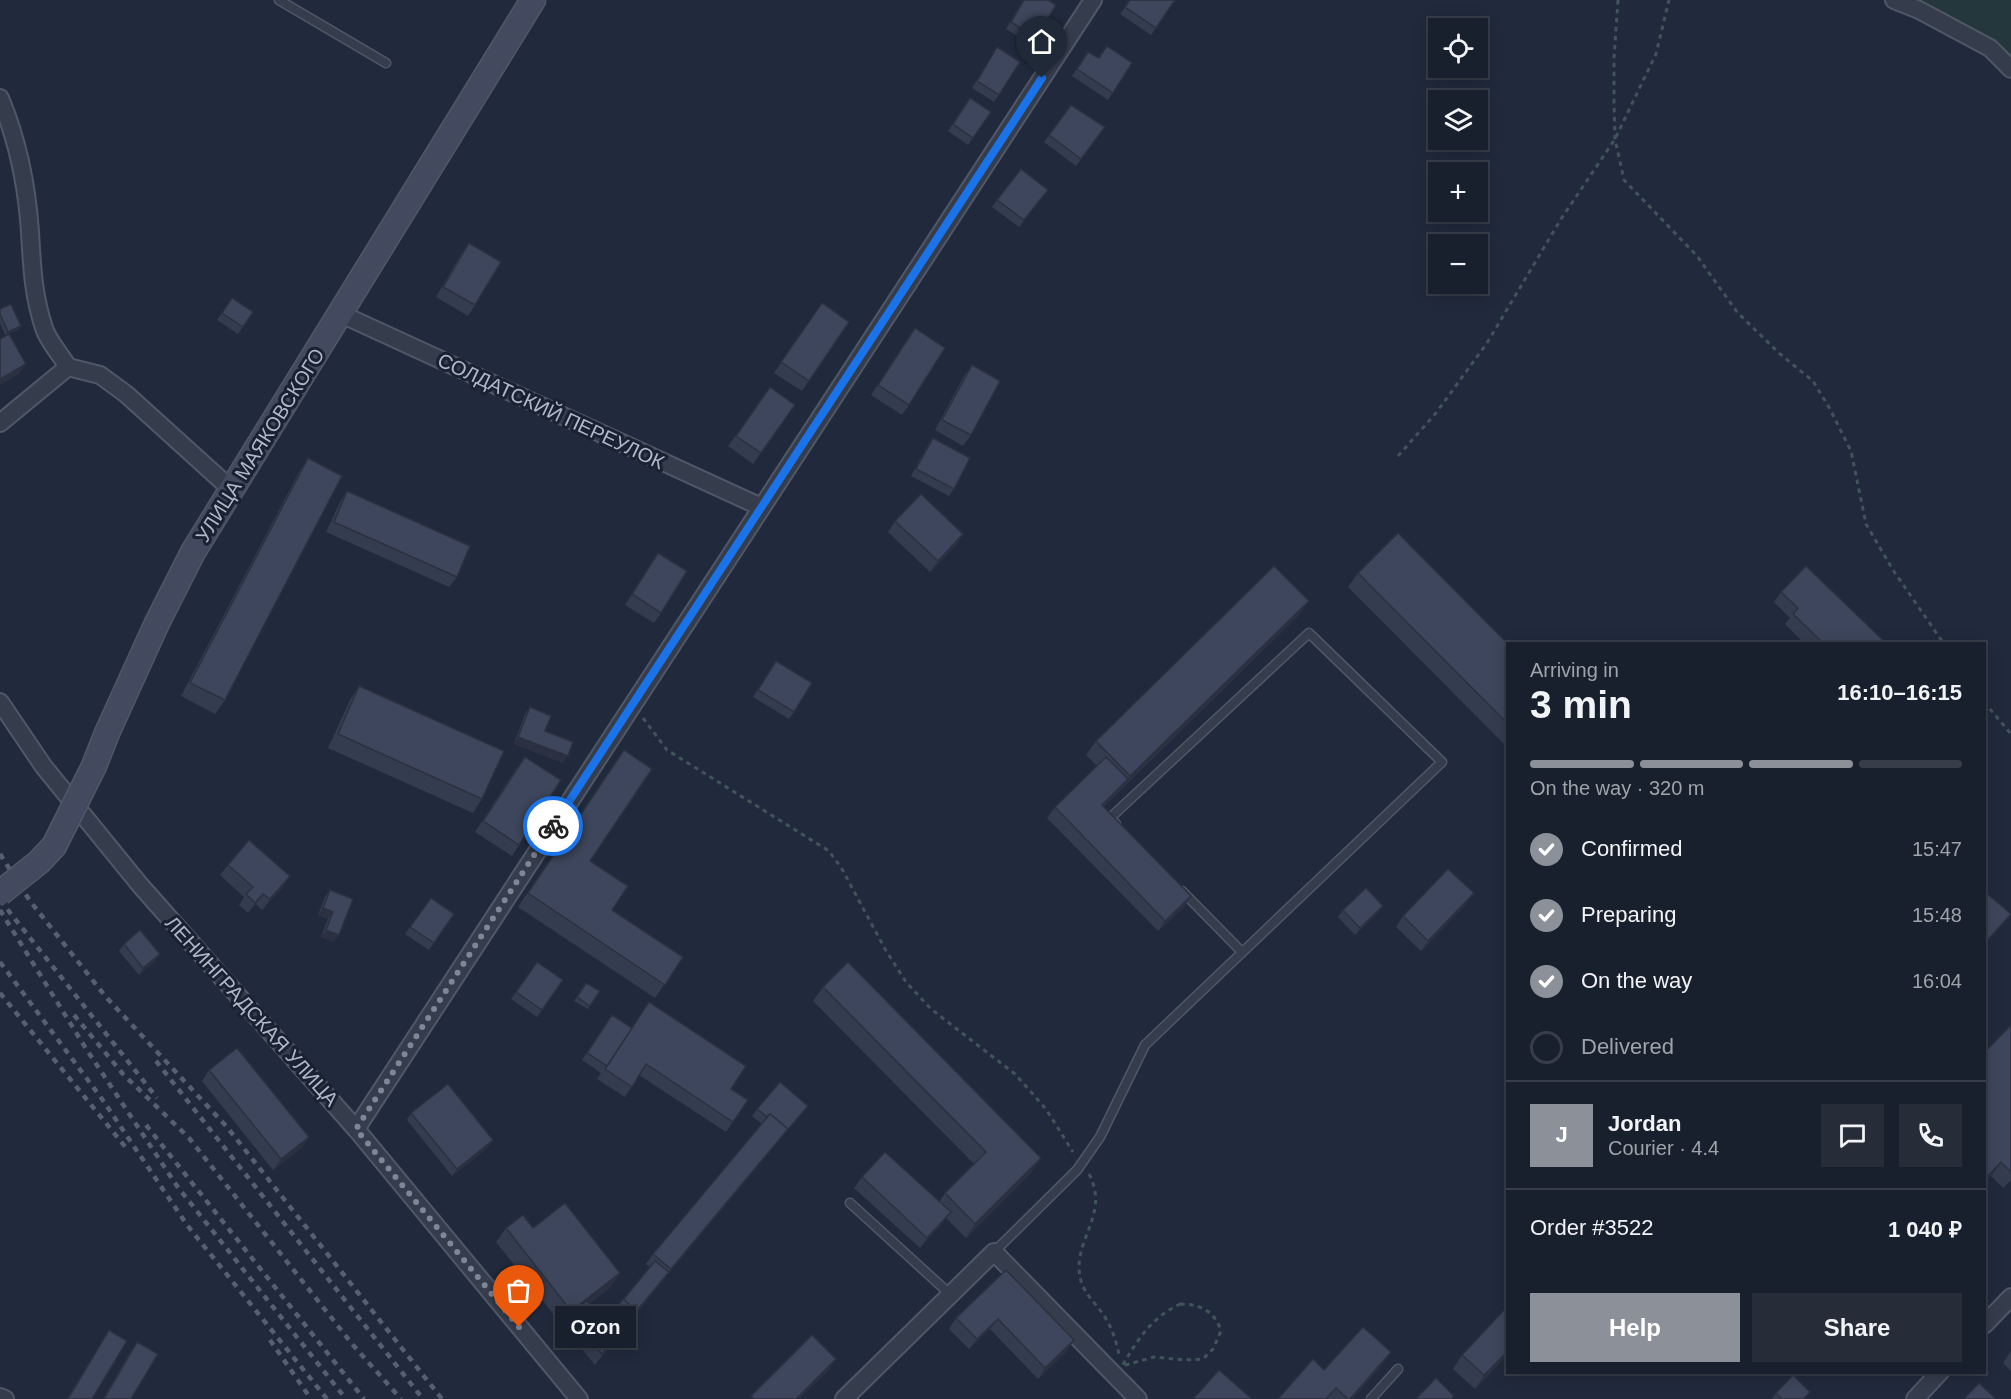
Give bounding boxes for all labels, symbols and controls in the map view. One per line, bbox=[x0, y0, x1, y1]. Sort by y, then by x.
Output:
pin bbox=[1016, 16, 1067, 78]
map controls bbox=[1428, 18, 1488, 294]
button: locate bbox=[1428, 18, 1488, 78]
icon: home bbox=[1025, 25, 1058, 58]
button: layers bbox=[1428, 90, 1488, 150]
button: + bbox=[1428, 162, 1488, 222]
button: − bbox=[1428, 234, 1488, 294]
street label: УЛИЦА МАЯКОВСКОГО bbox=[191, 344, 329, 546]
street label: СОЛДАТСКИЙ ПЕРЕУЛОК bbox=[434, 348, 668, 473]
text: Arriving in bbox=[1530, 659, 1619, 681]
text: 16:10–16:15 bbox=[1837, 680, 1962, 705]
text: 3 min bbox=[1530, 683, 1632, 726]
text: On the way · 320 m bbox=[1530, 777, 1705, 799]
courier bbox=[523, 796, 583, 856]
icon: bike bbox=[537, 810, 570, 843]
icon: check bbox=[1530, 833, 1563, 866]
text: Confirmed bbox=[1581, 836, 1682, 861]
text: 15:47 bbox=[1912, 838, 1962, 860]
icon: check bbox=[1530, 899, 1563, 932]
text: Preparing bbox=[1581, 902, 1676, 927]
text: 15:48 bbox=[1912, 904, 1962, 926]
street label: ЛЕНИНГРАДСКАЯ УЛИЦА bbox=[161, 912, 343, 1111]
icon: check bbox=[1530, 965, 1563, 998]
text: On the way bbox=[1581, 968, 1692, 993]
text: 16:04 bbox=[1912, 970, 1962, 992]
text: Delivered bbox=[1581, 1034, 1674, 1059]
button: chat bbox=[1821, 1104, 1884, 1167]
button: phone bbox=[1899, 1104, 1962, 1167]
text: Jordan bbox=[1608, 1111, 1681, 1136]
text: J bbox=[1555, 1122, 1568, 1147]
text: Courier · 4.4 bbox=[1608, 1137, 1719, 1159]
text: Order #3522 bbox=[1530, 1215, 1654, 1240]
text: 1 040 ₽ bbox=[1888, 1217, 1962, 1242]
pin bbox=[493, 1265, 544, 1327]
icon: bag bbox=[502, 1274, 535, 1307]
button: Help bbox=[1530, 1293, 1740, 1362]
button: Share bbox=[1752, 1293, 1962, 1362]
callout: Ozon bbox=[555, 1306, 636, 1348]
text: Ozon bbox=[571, 1316, 621, 1338]

